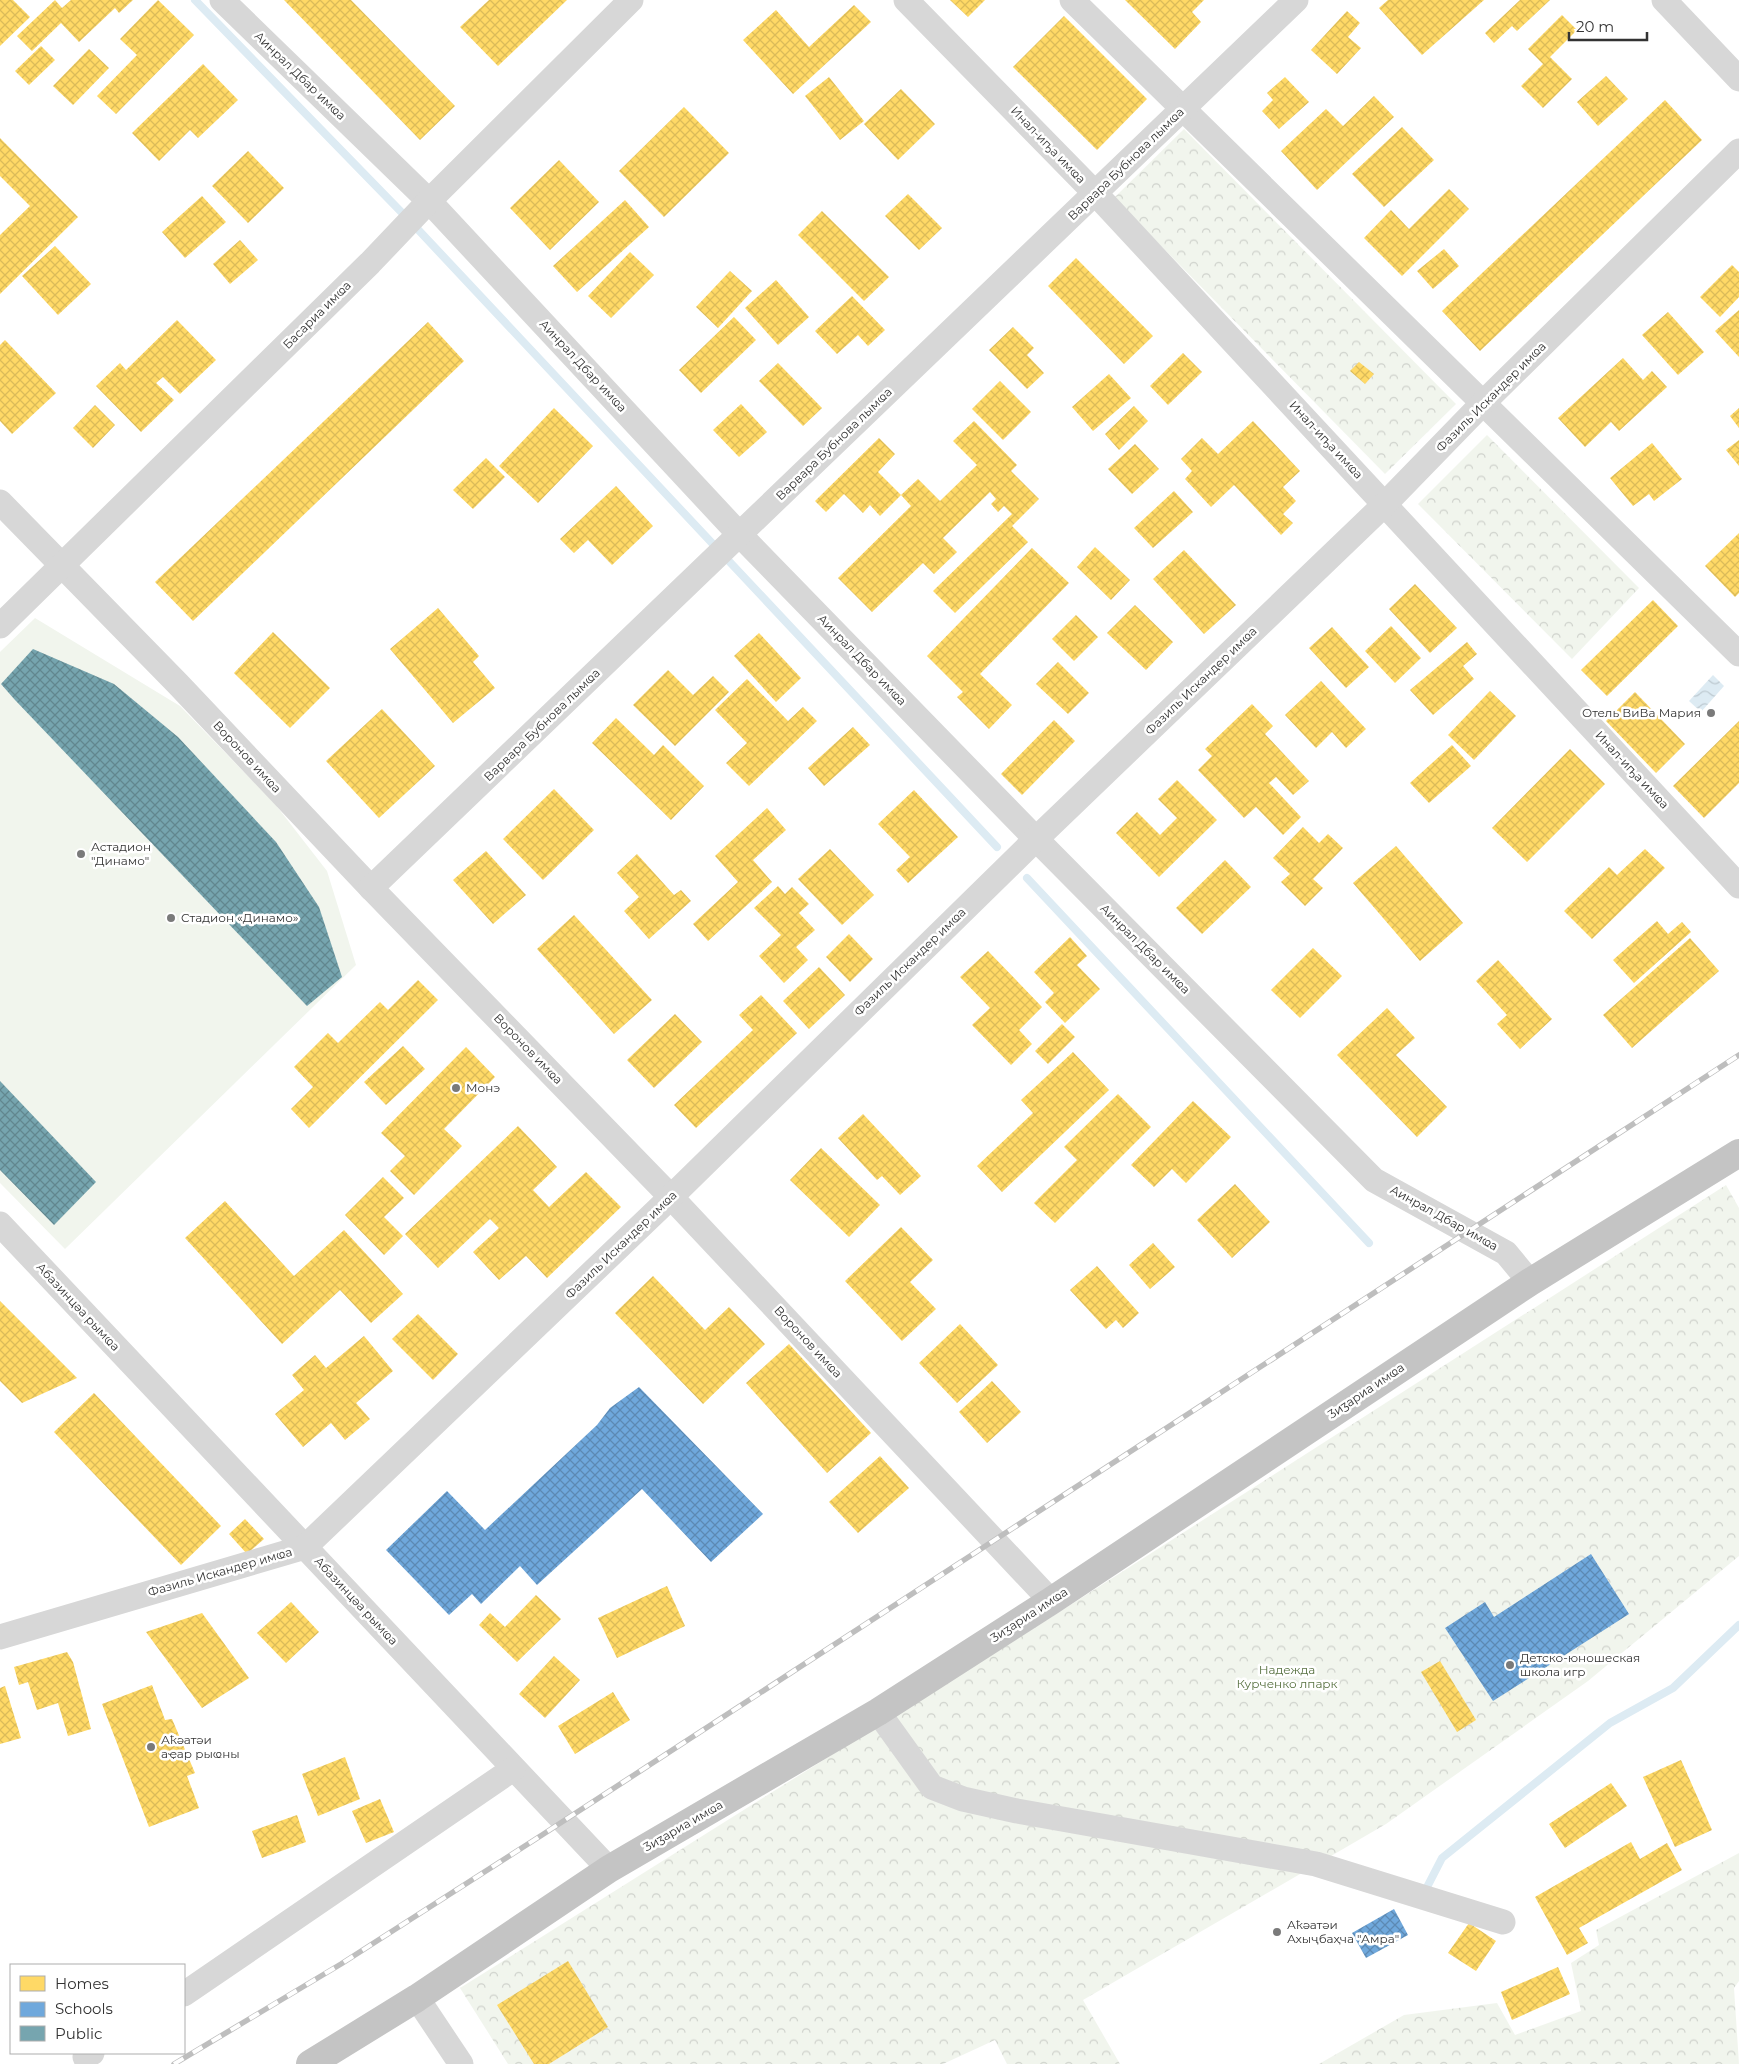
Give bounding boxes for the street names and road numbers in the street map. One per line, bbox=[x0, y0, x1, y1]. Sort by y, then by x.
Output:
street label: Аинрал Дбар имҩа bbox=[252, 28, 349, 123]
street label: Инал-иҧа имҩа bbox=[1008, 103, 1089, 186]
street label: Варвара Бубнова лымҩа bbox=[1064, 104, 1187, 223]
street label: Басариа имҩа bbox=[279, 277, 354, 352]
street label: Аинрал Дбар имҩа bbox=[537, 316, 630, 415]
street label: Фазиль Искандер имҩа bbox=[1433, 339, 1549, 455]
street label: Варвара Бубнова лымҩа bbox=[772, 384, 895, 503]
street label: Инал-иҧа имҩа bbox=[1286, 398, 1366, 482]
street label: Аинрал Дбар имҩа bbox=[815, 611, 910, 708]
street label: Фазиль Искандер имҩа bbox=[1142, 623, 1260, 738]
street label: Варвара Бубнова лымҩа bbox=[480, 665, 603, 784]
street label: Воронов имҩа bbox=[210, 718, 284, 796]
street label: Инал-иҧа имҩа bbox=[1592, 728, 1672, 812]
street label: Аинрал Дбар имҩа bbox=[1097, 901, 1193, 997]
street label: Фазиль Искандер имҩа bbox=[851, 904, 969, 1019]
street label: Воронов имҩа bbox=[491, 1010, 566, 1087]
street label: Аинрал Дбар имҩа bbox=[1388, 1182, 1501, 1253]
street label: Фазиль Искандер имҩа bbox=[562, 1187, 680, 1302]
street label: Абазинцәа рымҩа bbox=[34, 1259, 123, 1354]
street label: Воронов имҩа bbox=[771, 1303, 845, 1381]
street label: Ӡиӡариа имҩа bbox=[1324, 1359, 1407, 1422]
street label: Фазиль Искандер имҩа bbox=[146, 1544, 294, 1599]
street label: Абазинцәа рымҩа bbox=[312, 1553, 401, 1648]
street label: Ӡиӡариа имҩа bbox=[987, 1584, 1070, 1645]
street label: Ӡиӡариа имҩа bbox=[640, 1797, 725, 1854]

